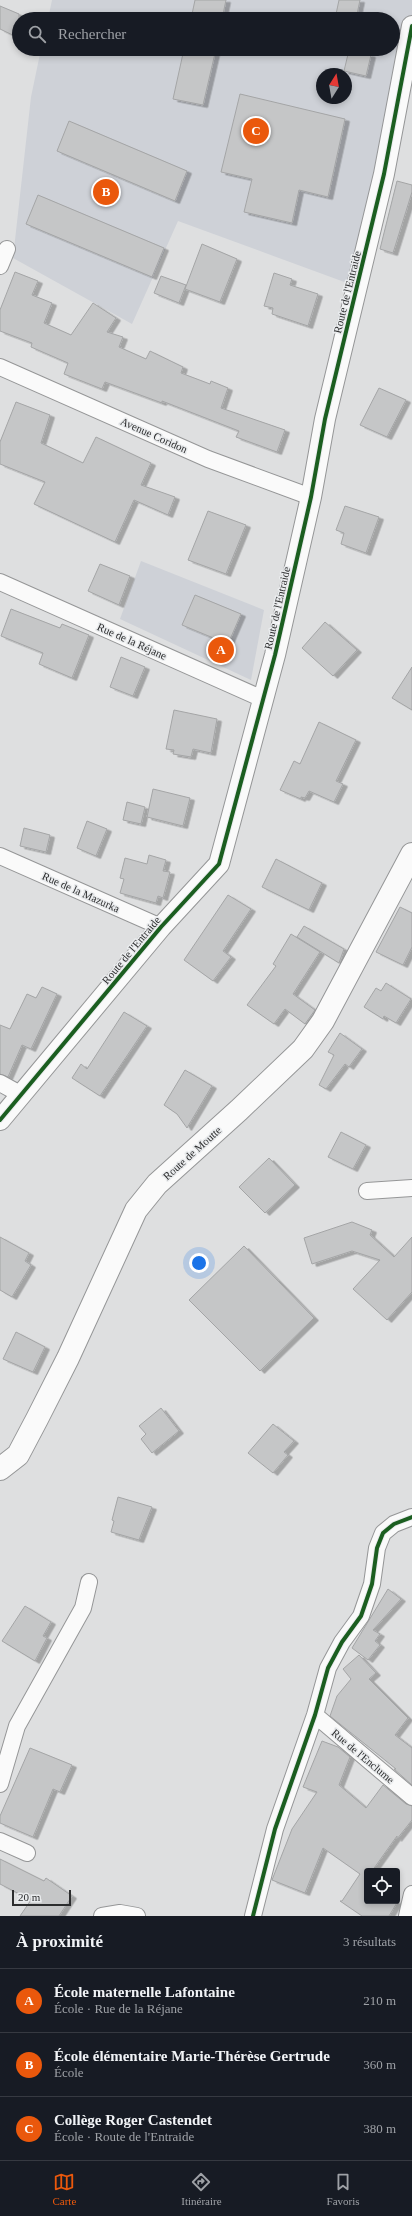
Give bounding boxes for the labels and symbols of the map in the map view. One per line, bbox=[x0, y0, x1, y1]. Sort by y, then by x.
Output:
north arrow bbox=[316, 68, 352, 104]
pin: C bbox=[243, 116, 269, 146]
pin: B bbox=[93, 177, 119, 207]
street label: Route de l'Entraide bbox=[331, 249, 363, 334]
street label: Avenue Coridon bbox=[119, 415, 190, 455]
street label: Route de l'Entraide bbox=[262, 565, 292, 651]
street label: Rue de la Réjane bbox=[95, 620, 169, 662]
pin: A bbox=[208, 635, 234, 665]
street label: Rue de la Mazurka bbox=[40, 870, 122, 914]
street label: Route de l'Entraide bbox=[99, 914, 163, 986]
street label: Route de Moutte bbox=[161, 1124, 224, 1182]
your location bbox=[189, 1253, 209, 1273]
street label: Rue de l'Enclume bbox=[329, 1726, 397, 1786]
scale bar bbox=[12, 1888, 71, 1907]

